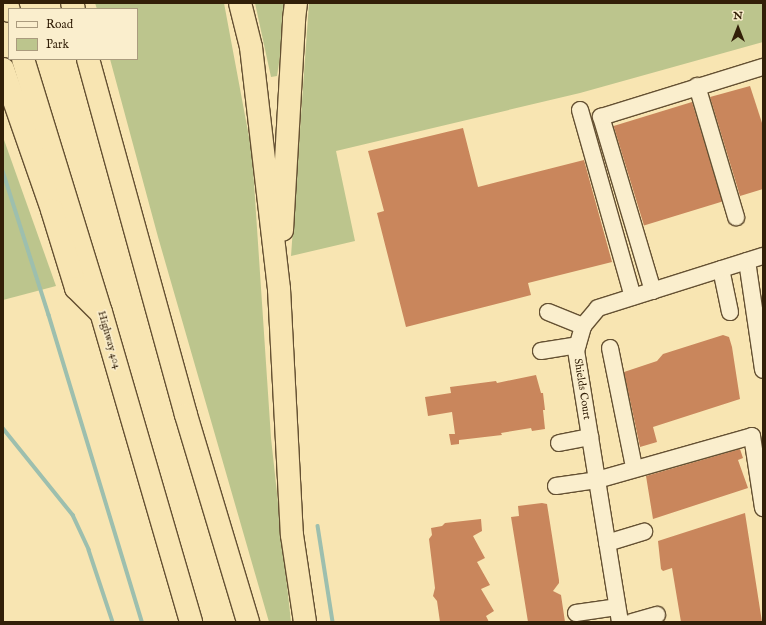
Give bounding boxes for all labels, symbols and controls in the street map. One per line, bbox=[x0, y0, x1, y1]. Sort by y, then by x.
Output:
legend bbox=[8, 8, 138, 60]
north arrow bbox=[718, 8, 758, 48]
text: N bbox=[733, 9, 743, 23]
text: Road bbox=[46, 17, 73, 32]
text: Park bbox=[46, 37, 69, 52]
street label: Highway 404 bbox=[94, 309, 124, 371]
street label: Shields Court bbox=[571, 357, 593, 421]

